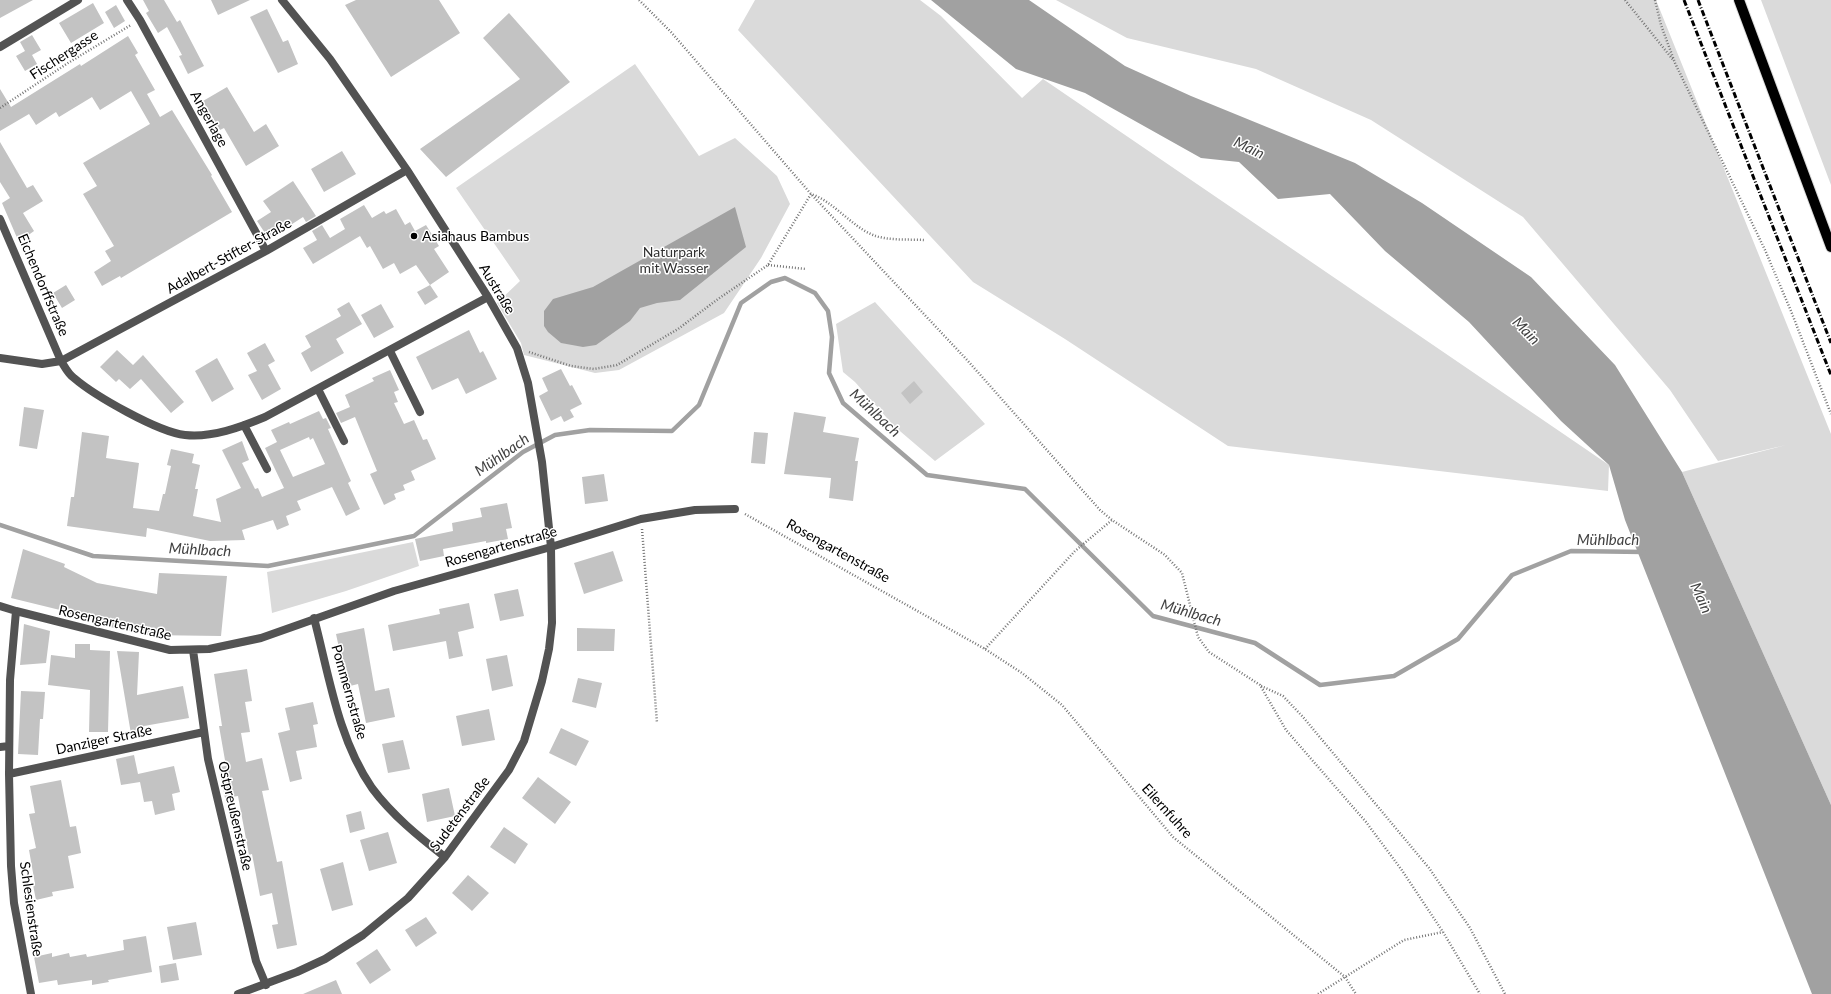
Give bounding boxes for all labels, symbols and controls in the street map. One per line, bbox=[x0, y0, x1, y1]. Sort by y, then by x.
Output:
street label: Fischergasse bbox=[27, 27, 101, 83]
street label: Angerlage bbox=[187, 88, 231, 150]
water label: Main bbox=[1231, 133, 1267, 163]
street label: Adalbert-Stifter-Straße bbox=[163, 215, 295, 297]
place label: Asiahaus Bambus bbox=[422, 228, 529, 244]
street label: Eichendorffstraße bbox=[14, 231, 72, 339]
marker: Asiahaus Bambus bbox=[409, 231, 419, 241]
park label: Naturpark mit Wasser bbox=[640, 244, 708, 276]
street label: Austraße bbox=[475, 261, 519, 317]
water label: Main bbox=[1508, 313, 1544, 349]
water label: Mühlbach bbox=[846, 385, 904, 441]
water label: Mühlbach bbox=[471, 430, 533, 480]
street label: Rosengartenstraße bbox=[783, 516, 893, 586]
street label: Rosengartenstraße bbox=[443, 523, 559, 571]
water label: Mühlbach bbox=[1577, 531, 1639, 549]
water label: Mühlbach bbox=[168, 539, 232, 561]
water label: Main bbox=[1686, 580, 1716, 616]
water label: Mühlbach bbox=[1159, 596, 1223, 630]
street label: Rosengartenstraße bbox=[57, 602, 173, 644]
street label: Pommernstraße bbox=[327, 643, 371, 741]
street label: Danziger Straße bbox=[54, 722, 154, 758]
street label: Ostpreußenstraße bbox=[214, 760, 256, 872]
street label: Sudetenstraße bbox=[426, 773, 494, 855]
street label: Eilernfuhre bbox=[1138, 780, 1196, 842]
street label: Schlesienstraße bbox=[16, 860, 46, 958]

